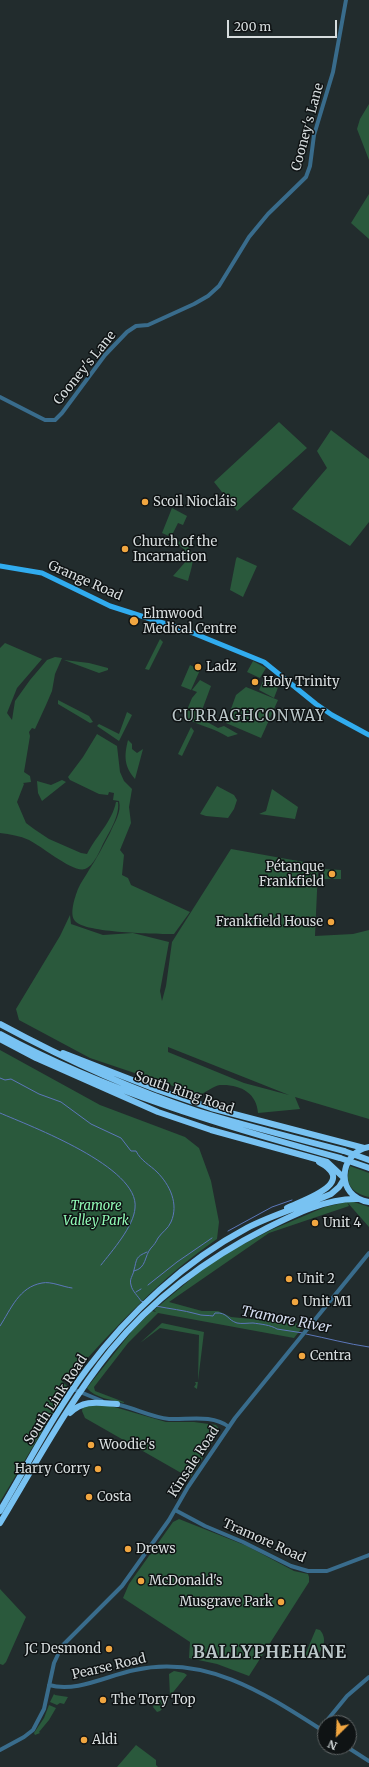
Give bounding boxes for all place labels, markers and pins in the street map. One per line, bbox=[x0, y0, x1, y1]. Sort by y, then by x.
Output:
place label: Scoil Niocláis bbox=[153, 494, 236, 510]
marker: Scoil Niocláis bbox=[140, 497, 150, 507]
place label: Church of the Incarnation bbox=[133, 534, 217, 565]
marker: Church of the Incarnation bbox=[120, 544, 130, 554]
place label: Elmwood Medical Centre bbox=[143, 606, 236, 637]
marker: Elmwood Medical Centre bbox=[128, 615, 140, 627]
place label: Ladz bbox=[206, 659, 236, 675]
marker: Ladz bbox=[193, 662, 203, 672]
place label: Holy Trinity bbox=[263, 674, 340, 690]
marker: Holy Trinity bbox=[250, 677, 260, 687]
place label: Pétanque Frankfield bbox=[259, 859, 324, 890]
marker: Pétanque Frankfield bbox=[327, 869, 337, 879]
place label: Frankfield House bbox=[216, 914, 323, 930]
marker: Frankfield House bbox=[326, 917, 336, 927]
place label: Unit 4 bbox=[323, 1215, 361, 1231]
marker: Unit 4 bbox=[310, 1218, 320, 1228]
place label: Unit 2 bbox=[297, 1271, 335, 1287]
marker: Unit 2 bbox=[284, 1274, 294, 1284]
place label: Unit M1 bbox=[303, 1294, 352, 1310]
marker: Unit M1 bbox=[290, 1297, 300, 1307]
place label: Centra bbox=[310, 1348, 351, 1364]
marker: Centra bbox=[297, 1351, 307, 1361]
place label: Woodie's bbox=[99, 1437, 155, 1453]
marker: Woodie's bbox=[86, 1440, 96, 1450]
place label: Harry Corry bbox=[15, 1461, 90, 1477]
marker: Harry Corry bbox=[93, 1464, 103, 1474]
place label: Costa bbox=[97, 1489, 131, 1505]
marker: Costa bbox=[84, 1492, 94, 1502]
place label: Drews bbox=[136, 1541, 176, 1557]
marker: Drews bbox=[123, 1544, 133, 1554]
place label: McDonald's bbox=[149, 1573, 222, 1589]
marker: McDonald's bbox=[136, 1576, 146, 1586]
place label: Musgrave Park bbox=[180, 1594, 273, 1610]
marker: Musgrave Park bbox=[276, 1597, 286, 1607]
place label: JC Desmond bbox=[25, 1641, 101, 1657]
marker: JC Desmond bbox=[104, 1644, 114, 1654]
place label: The Tory Top bbox=[111, 1692, 196, 1708]
marker: The Tory Top bbox=[98, 1695, 108, 1705]
place label: Aldi bbox=[92, 1732, 117, 1748]
marker: Aldi bbox=[79, 1735, 89, 1745]

